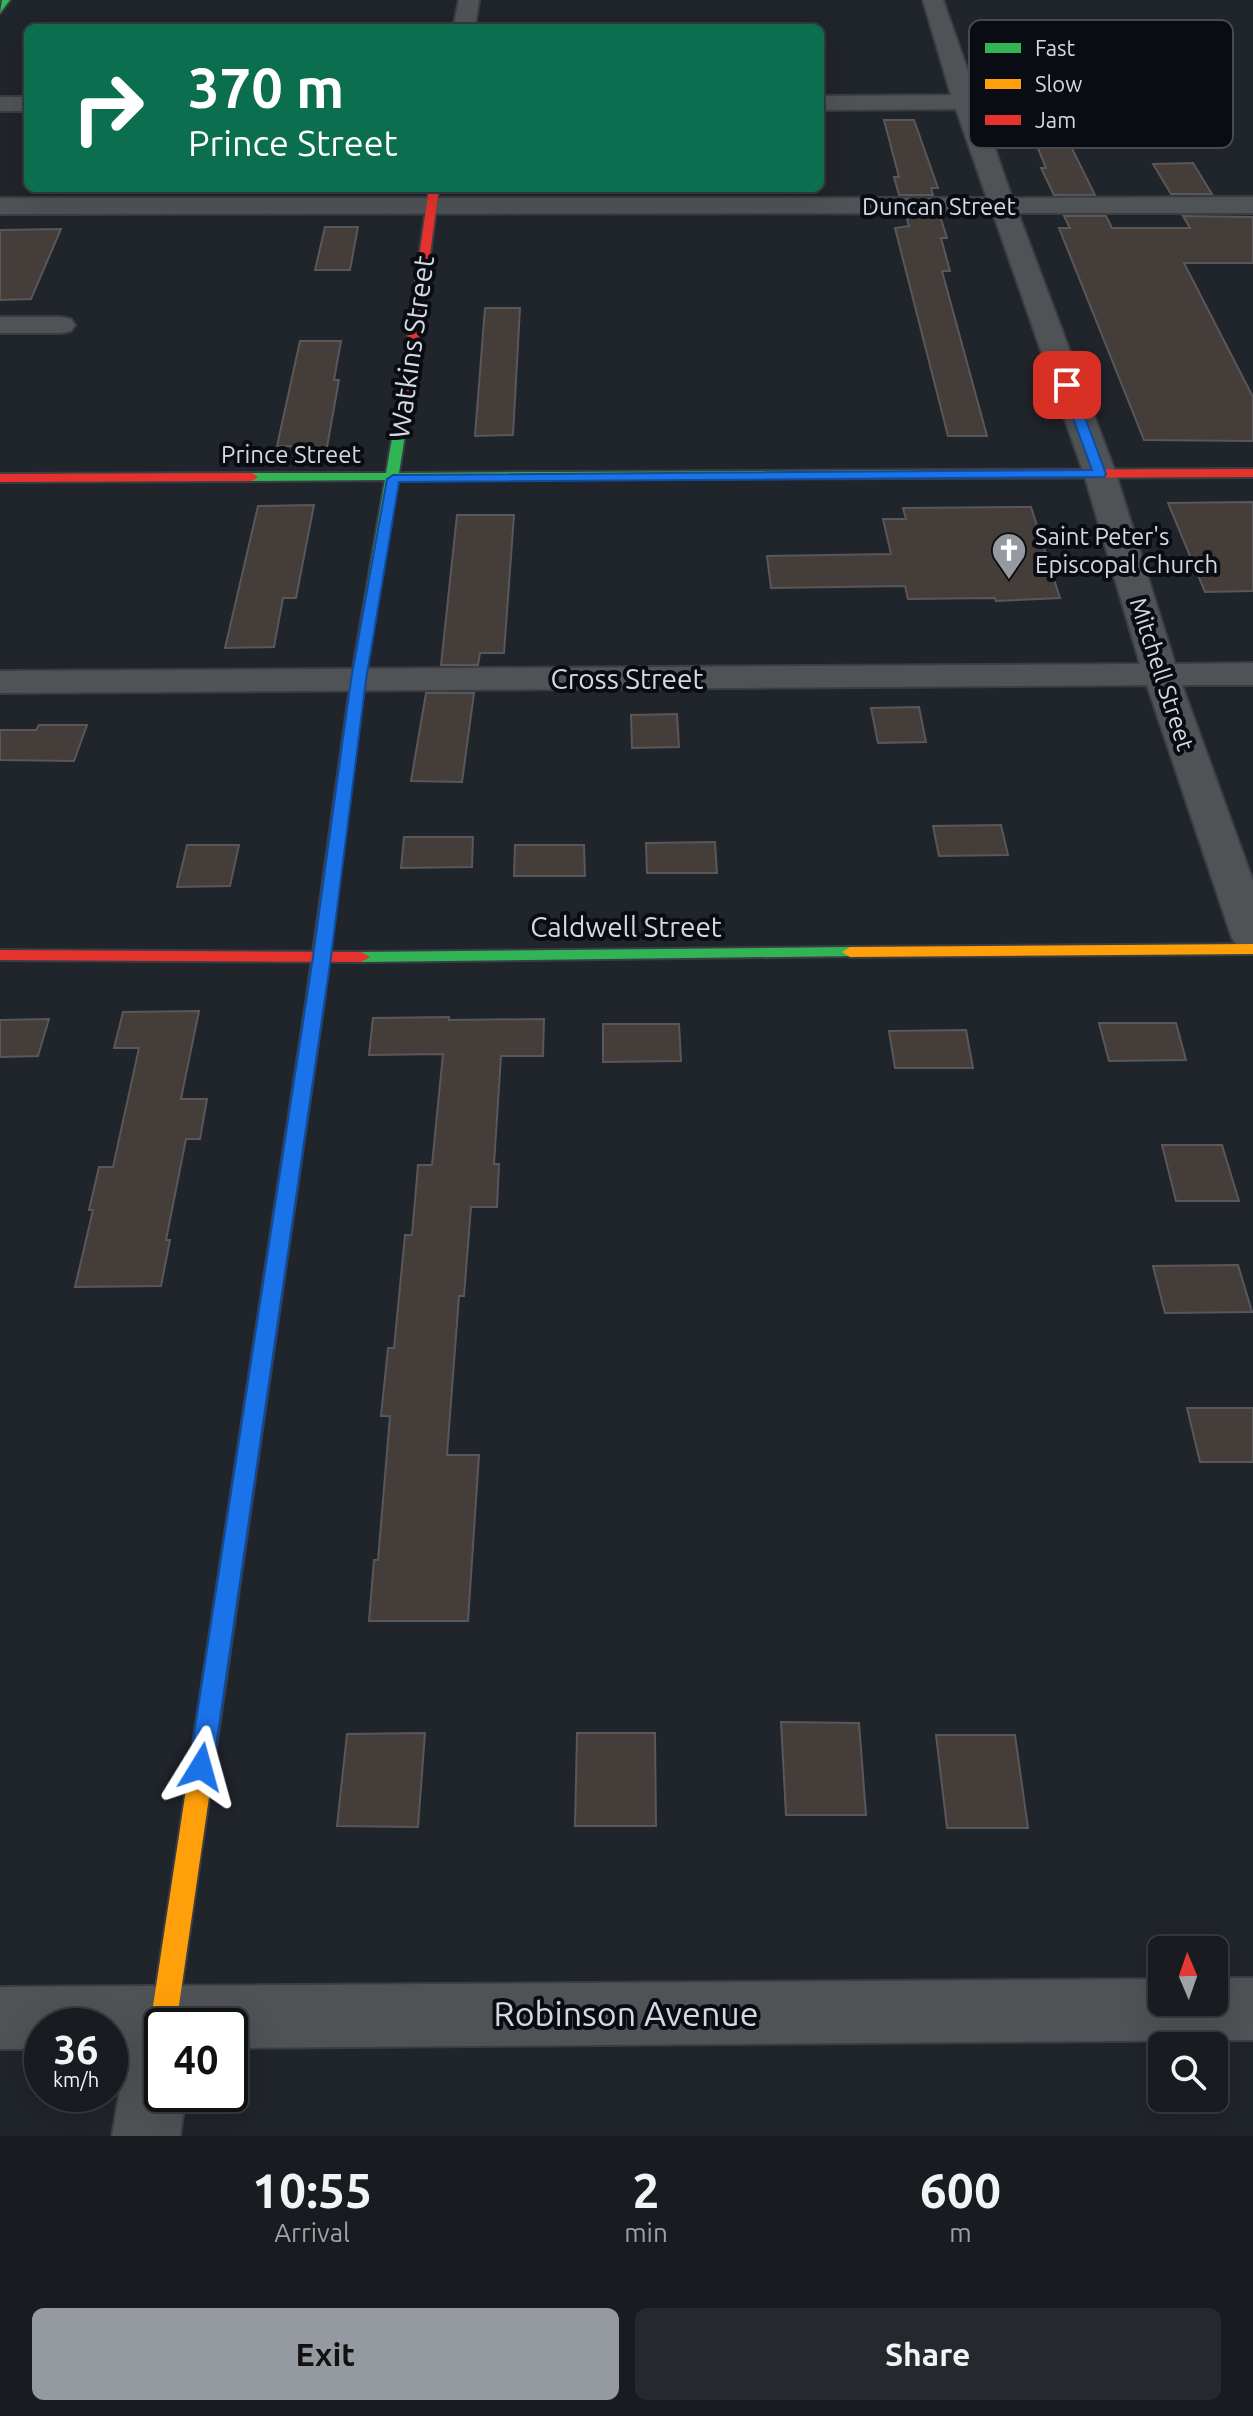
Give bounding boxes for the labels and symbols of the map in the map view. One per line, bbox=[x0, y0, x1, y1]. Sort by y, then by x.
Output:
legend bbox=[969, 20, 1233, 148]
text: Fast bbox=[1035, 35, 1076, 60]
text: Slow bbox=[1035, 71, 1082, 96]
text: Jam bbox=[1035, 107, 1076, 132]
street label: Duncan Street bbox=[862, 193, 1017, 220]
street label: Watkins Street bbox=[383, 254, 439, 440]
pin bbox=[1033, 351, 1101, 419]
street label: Prince Street bbox=[221, 441, 361, 468]
place label: Saint Peter's Episcopal Church bbox=[1035, 523, 1218, 578]
church icon: Saint Peter's Episcopal Church bbox=[990, 531, 1028, 581]
street label: Mitchell Street bbox=[1125, 594, 1200, 754]
street label: Cross Street bbox=[550, 663, 704, 694]
street label: Caldwell Street bbox=[530, 911, 722, 942]
position arrow bbox=[159, 1725, 243, 1809]
north arrow bbox=[1148, 1936, 1228, 2016]
street label: Robinson Avenue bbox=[494, 1994, 758, 2032]
speed limit sign: 40 bbox=[144, 2008, 248, 2112]

